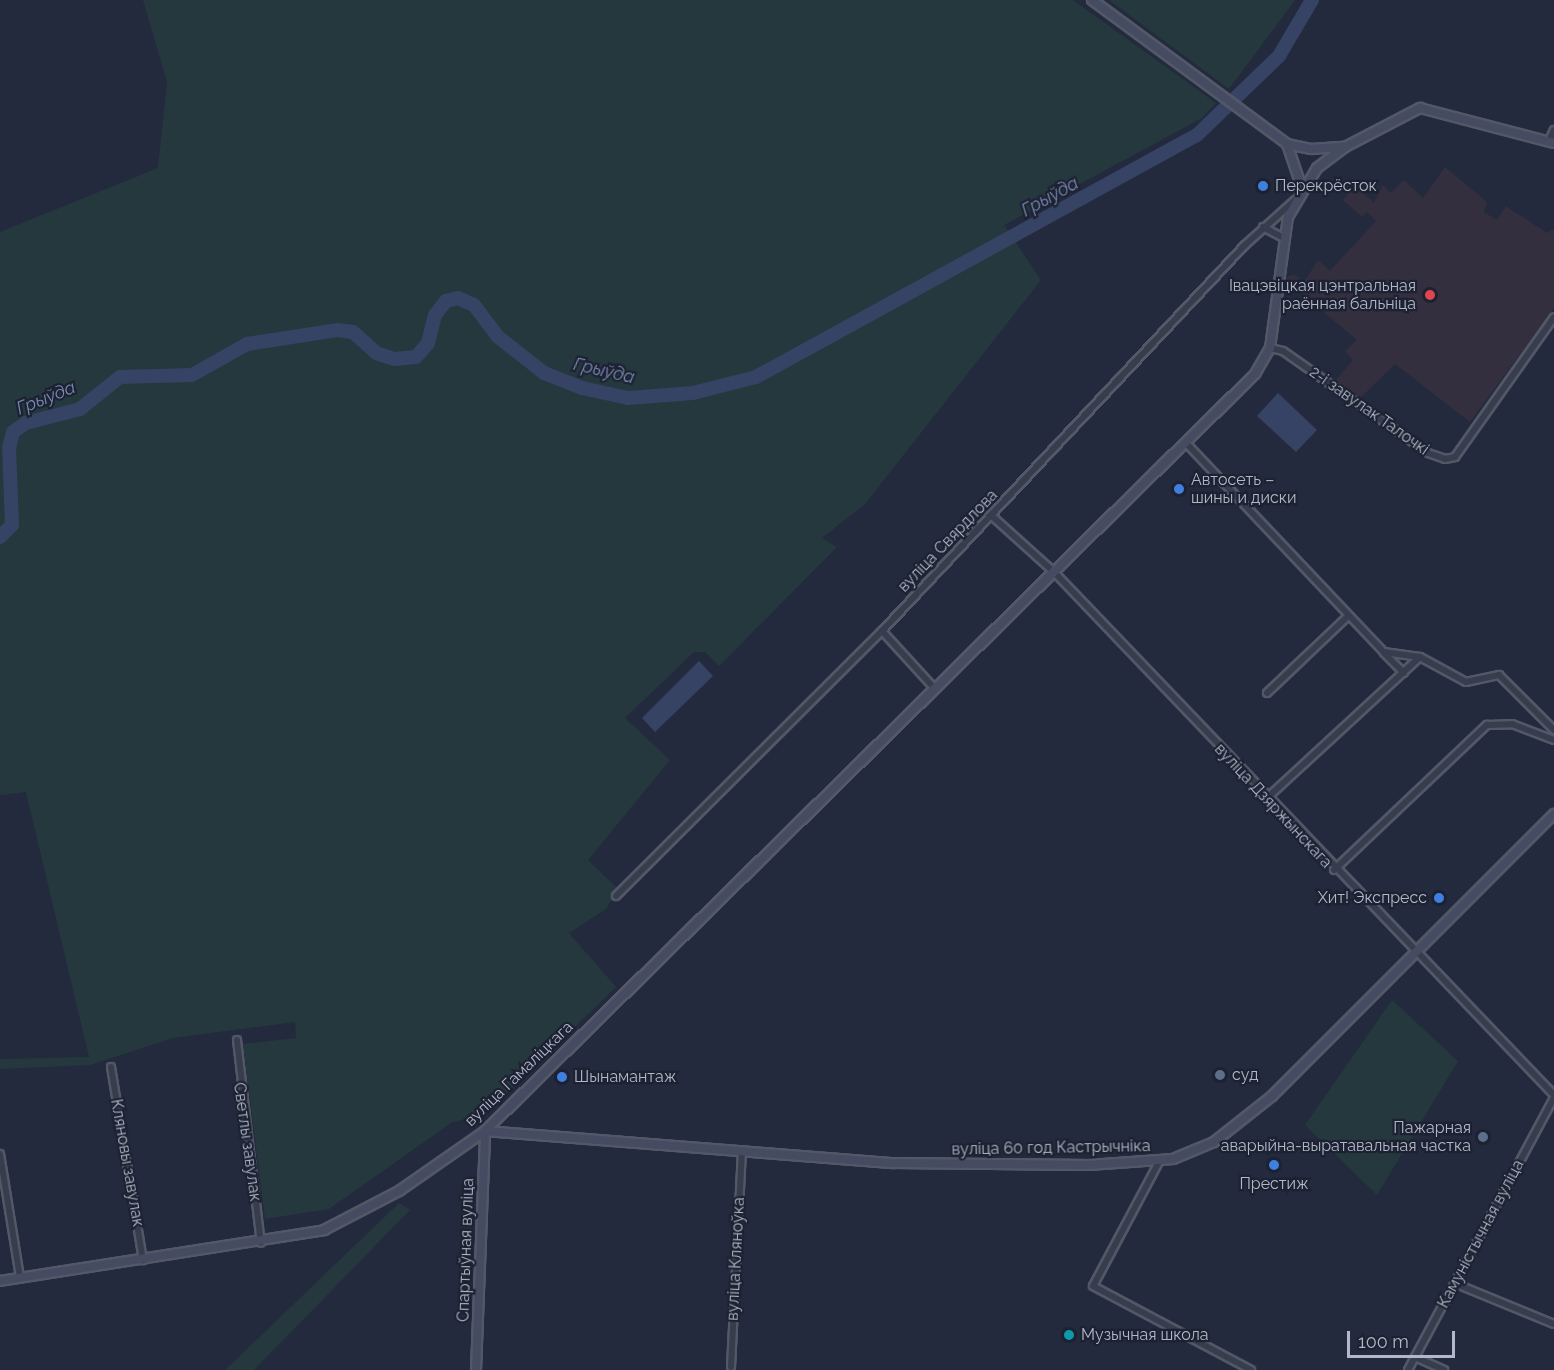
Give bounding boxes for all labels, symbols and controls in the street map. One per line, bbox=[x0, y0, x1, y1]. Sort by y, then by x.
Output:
water label: Грыўда bbox=[1018, 173, 1082, 221]
place label: Перекрёсток bbox=[1275, 176, 1377, 196]
marker: Перекрёсток bbox=[1256, 179, 1270, 193]
place label: Івацэвіцкая цэнтральная раённая бальніца bbox=[1229, 276, 1416, 314]
marker: Івацэвіцкая цэнтральная раённая бальніца bbox=[1421, 286, 1439, 304]
water label: Грыўда bbox=[571, 354, 637, 388]
street label: 2-і завулак Талочкі bbox=[1305, 362, 1433, 460]
water label: Грыўда bbox=[13, 376, 79, 420]
place label: Автосеть – шины и диски bbox=[1191, 470, 1297, 508]
marker: Автосеть – шины и диски bbox=[1172, 482, 1186, 496]
street label: вуліца Свярдлова bbox=[894, 486, 1002, 596]
street label: вуліца Дзяржынскага bbox=[1210, 740, 1336, 872]
place label: Хит! Экспресс bbox=[1318, 888, 1427, 908]
marker: Хит! Экспресс bbox=[1432, 891, 1446, 905]
street label: вуліца Гамаліцкага bbox=[461, 1017, 577, 1131]
place label: суд bbox=[1232, 1065, 1259, 1085]
place label: Шынамантаж bbox=[574, 1067, 676, 1087]
marker: суд bbox=[1213, 1068, 1227, 1082]
marker: Шынамантаж bbox=[555, 1070, 569, 1084]
street label: Светлы завулак bbox=[229, 1081, 265, 1203]
street label: Кляновы завулак bbox=[106, 1098, 148, 1228]
place label: Пажарная аварыйна-выратавальная частка bbox=[1221, 1118, 1471, 1156]
marker: Пажарная аварыйна-выратавальная частка bbox=[1476, 1130, 1490, 1144]
street label: вуліца 60 год Кастрычніка bbox=[951, 1137, 1151, 1159]
street label: Камуністычная вуліца bbox=[1434, 1157, 1528, 1311]
marker: Престиж bbox=[1267, 1158, 1281, 1172]
place label: Престиж bbox=[1239, 1174, 1309, 1194]
street label: Спартыўная вуліца bbox=[454, 1178, 478, 1322]
street label: вуліца Кляноўка bbox=[723, 1197, 749, 1321]
scale bar bbox=[1350, 1319, 1458, 1357]
place label: Музычная школа bbox=[1081, 1325, 1209, 1345]
marker: Музычная школа bbox=[1062, 1328, 1076, 1342]
text: 100 m bbox=[1358, 1331, 1409, 1352]

